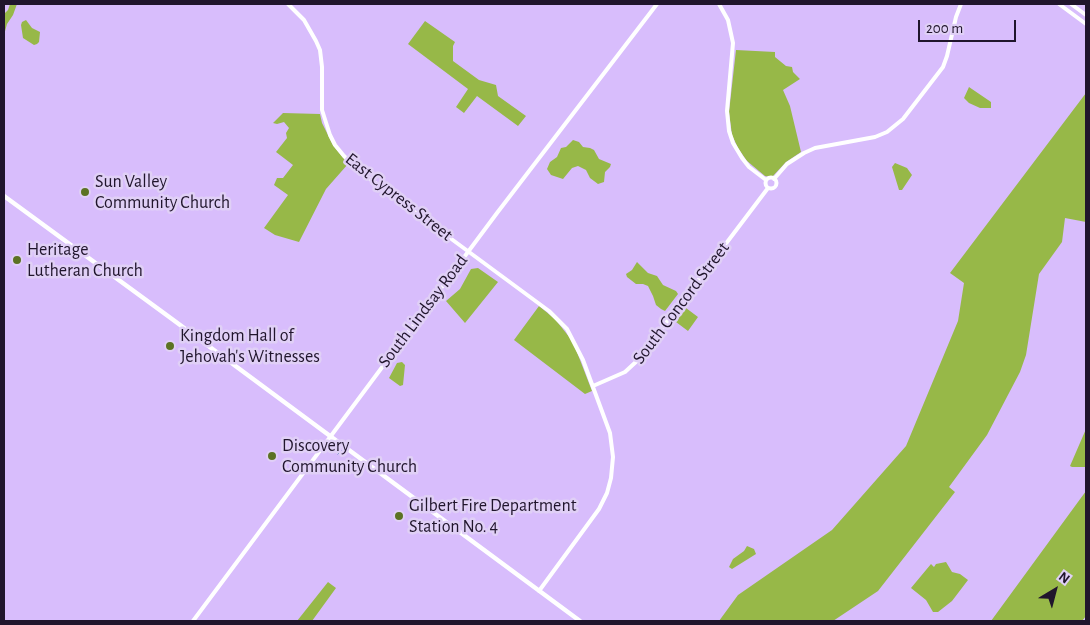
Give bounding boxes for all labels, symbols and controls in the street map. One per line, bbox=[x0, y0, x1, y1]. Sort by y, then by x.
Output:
scale bar bbox=[920, 10, 1018, 42]
text: 200 m bbox=[926, 21, 963, 36]
street label: East Cypress Street bbox=[341, 148, 457, 246]
place label: Sun Valley Community Church bbox=[95, 171, 230, 213]
marker: Sun Valley Community Church bbox=[79, 186, 91, 198]
street label: South Concord Street bbox=[628, 238, 734, 368]
place label: Heritage Lutheran Church bbox=[27, 239, 143, 282]
street label: South Lindsay Road bbox=[373, 250, 473, 372]
marker: Heritage Lutheran Church bbox=[11, 254, 23, 266]
place label: Kingdom Hall of Jehovah's Witnesses bbox=[180, 325, 320, 368]
marker: Kingdom Hall of Jehovah's Witnesses bbox=[164, 340, 176, 352]
place label: Discovery Community Church bbox=[282, 435, 417, 478]
marker: Discovery Community Church bbox=[266, 450, 278, 462]
place label: Gilbert Fire Department Station No. 4 bbox=[409, 495, 576, 538]
marker: Gilbert Fire Department Station No. 4 bbox=[393, 510, 405, 522]
north arrow bbox=[1030, 565, 1080, 615]
text: N bbox=[1056, 569, 1072, 587]

